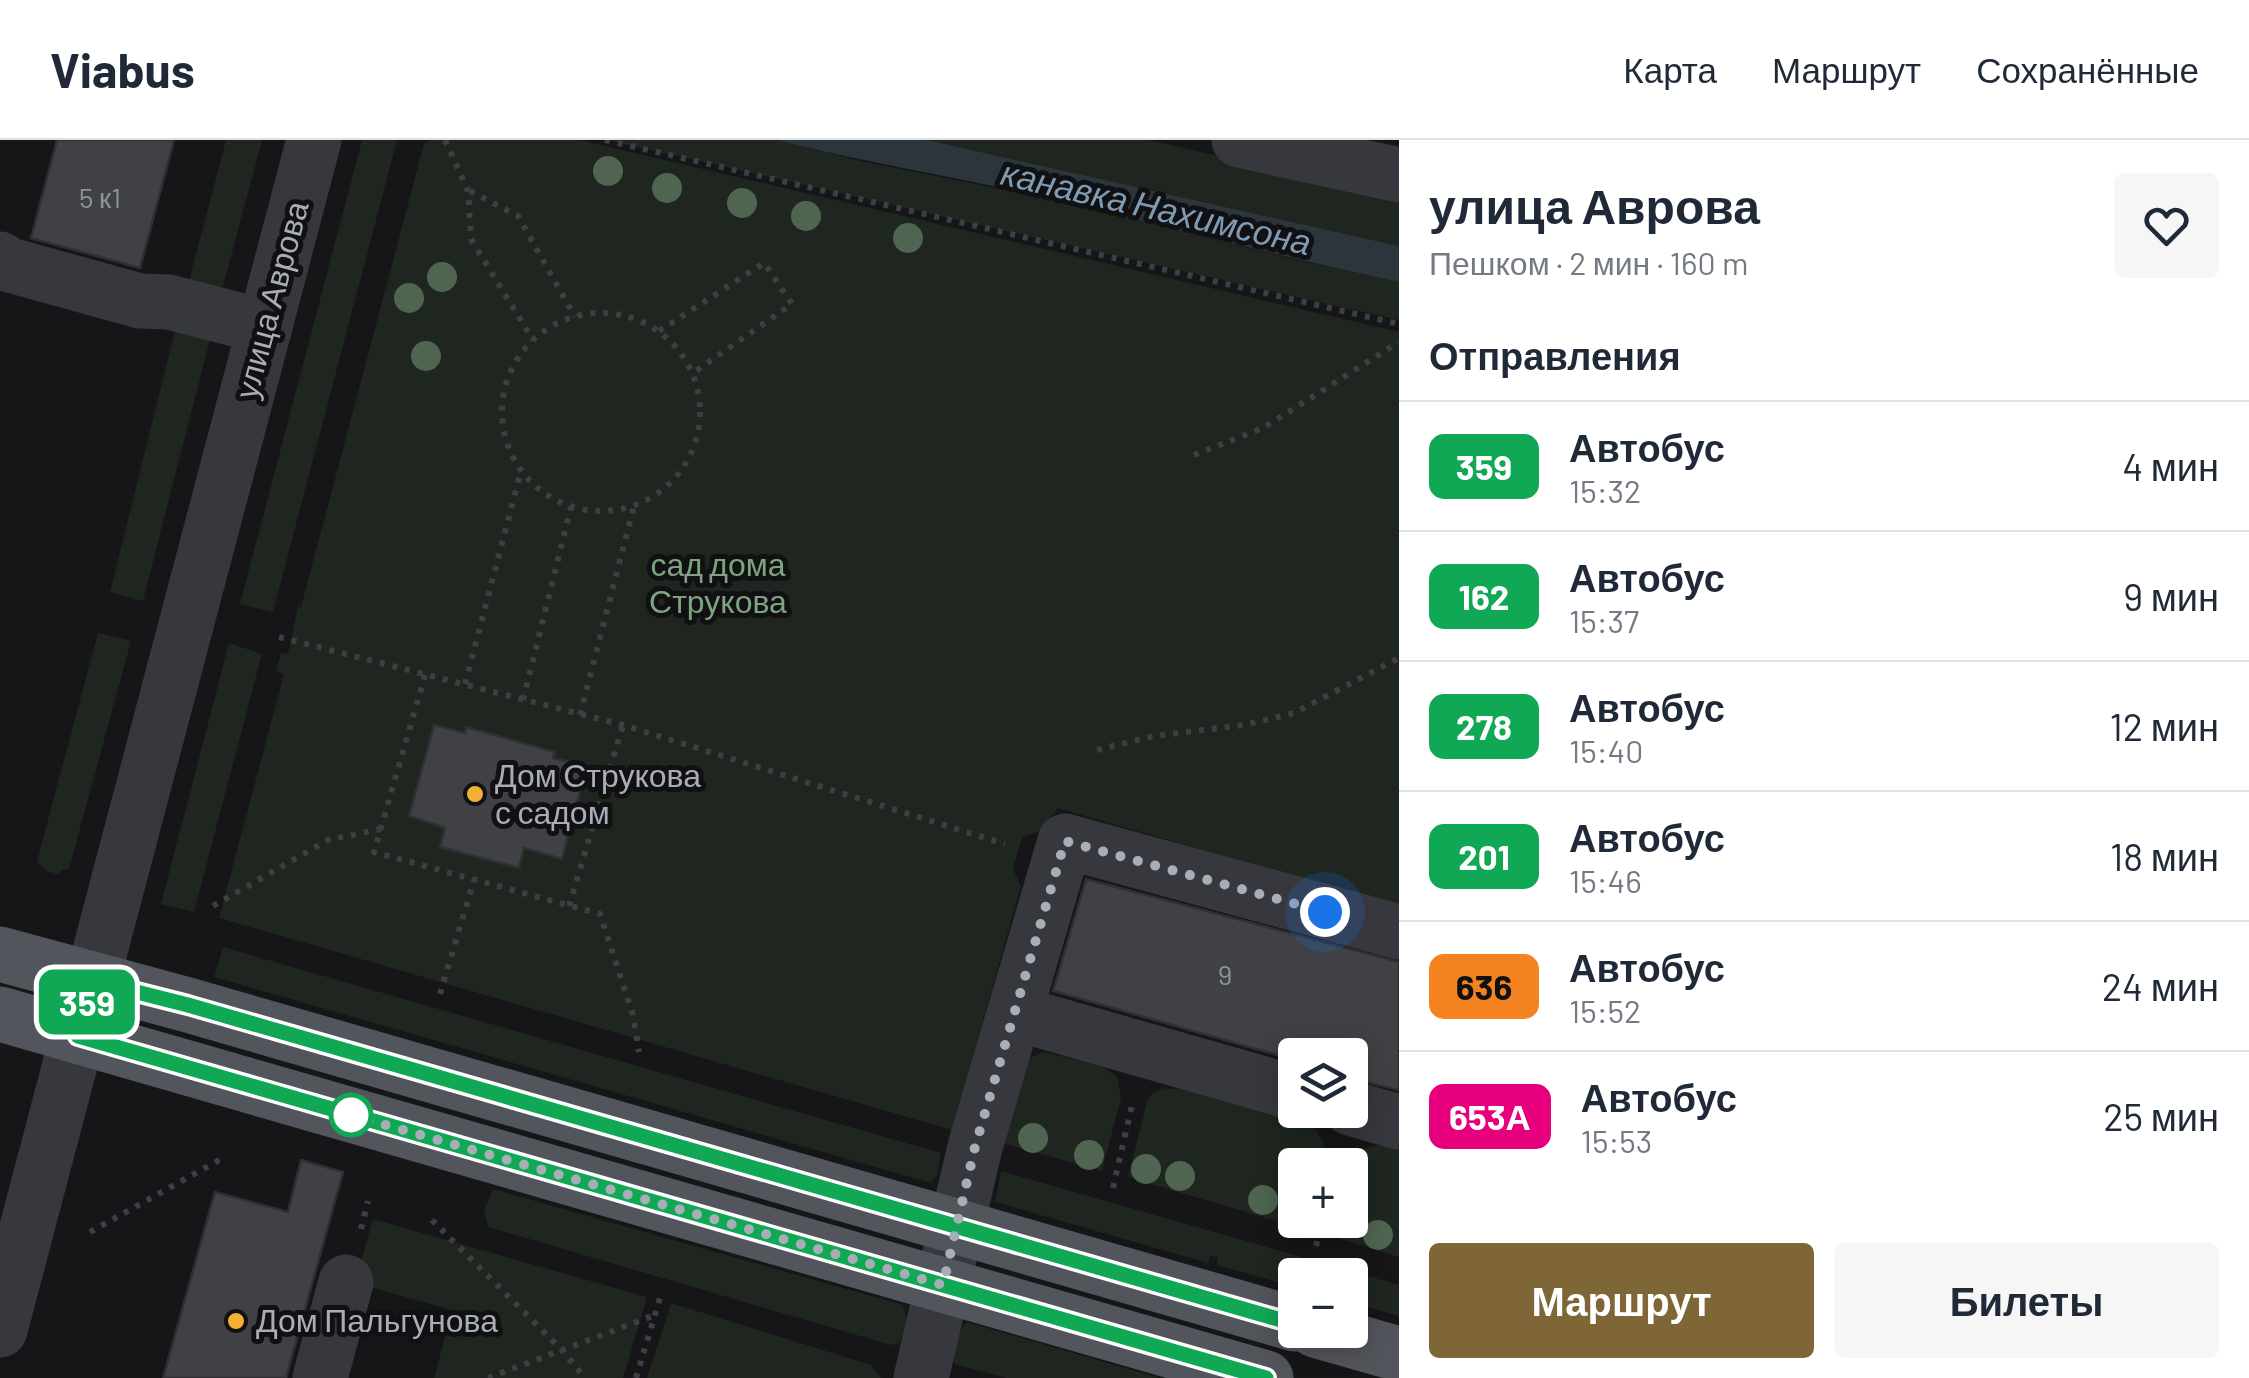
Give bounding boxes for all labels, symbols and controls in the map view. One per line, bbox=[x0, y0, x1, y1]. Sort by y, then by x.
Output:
text: Viabus bbox=[50, 40, 195, 98]
text: Карта bbox=[1623, 48, 1717, 90]
text: Маршрут bbox=[1772, 48, 1921, 90]
text: Сохранённые bbox=[1976, 48, 2199, 90]
water label: канавка Нахимсона bbox=[997, 150, 1315, 262]
button: heart bbox=[2114, 173, 2219, 278]
text: улица Аврова bbox=[1429, 176, 1760, 234]
house number: 5 к1 bbox=[79, 180, 121, 214]
street label: улица Аврова bbox=[225, 196, 316, 403]
text: Пешком · 2 мин · 160 m bbox=[1429, 243, 1748, 281]
text: Отправления bbox=[1429, 332, 1681, 378]
text: Автобус bbox=[1569, 424, 1725, 470]
text: 4 мин bbox=[2122, 443, 2219, 489]
text: 359 bbox=[1456, 445, 1512, 487]
text: 15:32 bbox=[1569, 471, 1641, 509]
park label: сад дома Струкова bbox=[649, 544, 787, 620]
text: Автобус bbox=[1569, 554, 1725, 600]
text: 9 мин bbox=[2123, 573, 2219, 619]
text: 162 bbox=[1459, 575, 1509, 617]
text: 15:37 bbox=[1569, 601, 1639, 639]
text: Автобус bbox=[1569, 684, 1725, 730]
text: 12 мин bbox=[2109, 703, 2219, 749]
text: 278 bbox=[1456, 705, 1512, 747]
text: 15:40 bbox=[1569, 731, 1643, 769]
place label: Дом Струкова с садом bbox=[495, 755, 701, 831]
marker: Дом Струкова с садом bbox=[464, 783, 486, 805]
text: Автобус bbox=[1569, 814, 1725, 860]
text: 18 мин bbox=[2110, 833, 2219, 879]
text: 201 bbox=[1458, 835, 1510, 877]
text: 15:46 bbox=[1569, 861, 1642, 899]
your location bbox=[1300, 887, 1350, 937]
text: Автобус bbox=[1569, 944, 1725, 990]
house number: 9 bbox=[1218, 957, 1232, 991]
text: 24 мин bbox=[2102, 963, 2219, 1009]
text: 636 bbox=[1456, 965, 1512, 1007]
line badge: 359 bbox=[29, 970, 144, 1034]
text: 359 bbox=[59, 981, 115, 1023]
text: 15:52 bbox=[1569, 991, 1641, 1029]
map controls bbox=[1278, 1038, 1368, 1348]
button: layers bbox=[1278, 1038, 1368, 1128]
text: Автобус bbox=[1581, 1074, 1737, 1120]
text: 25 мин bbox=[2103, 1093, 2219, 1139]
unlabelled marker bbox=[330, 1094, 372, 1136]
text: 653А bbox=[1449, 1095, 1531, 1137]
text: 15:53 bbox=[1581, 1121, 1652, 1159]
button: + bbox=[1278, 1148, 1368, 1238]
button: Маршрут bbox=[1429, 1243, 1814, 1358]
button: Билеты bbox=[1834, 1243, 2219, 1358]
button: − bbox=[1278, 1258, 1368, 1348]
place label: Дом Пальгунова bbox=[256, 1300, 498, 1339]
marker: Дом Пальгунова bbox=[225, 1310, 247, 1332]

